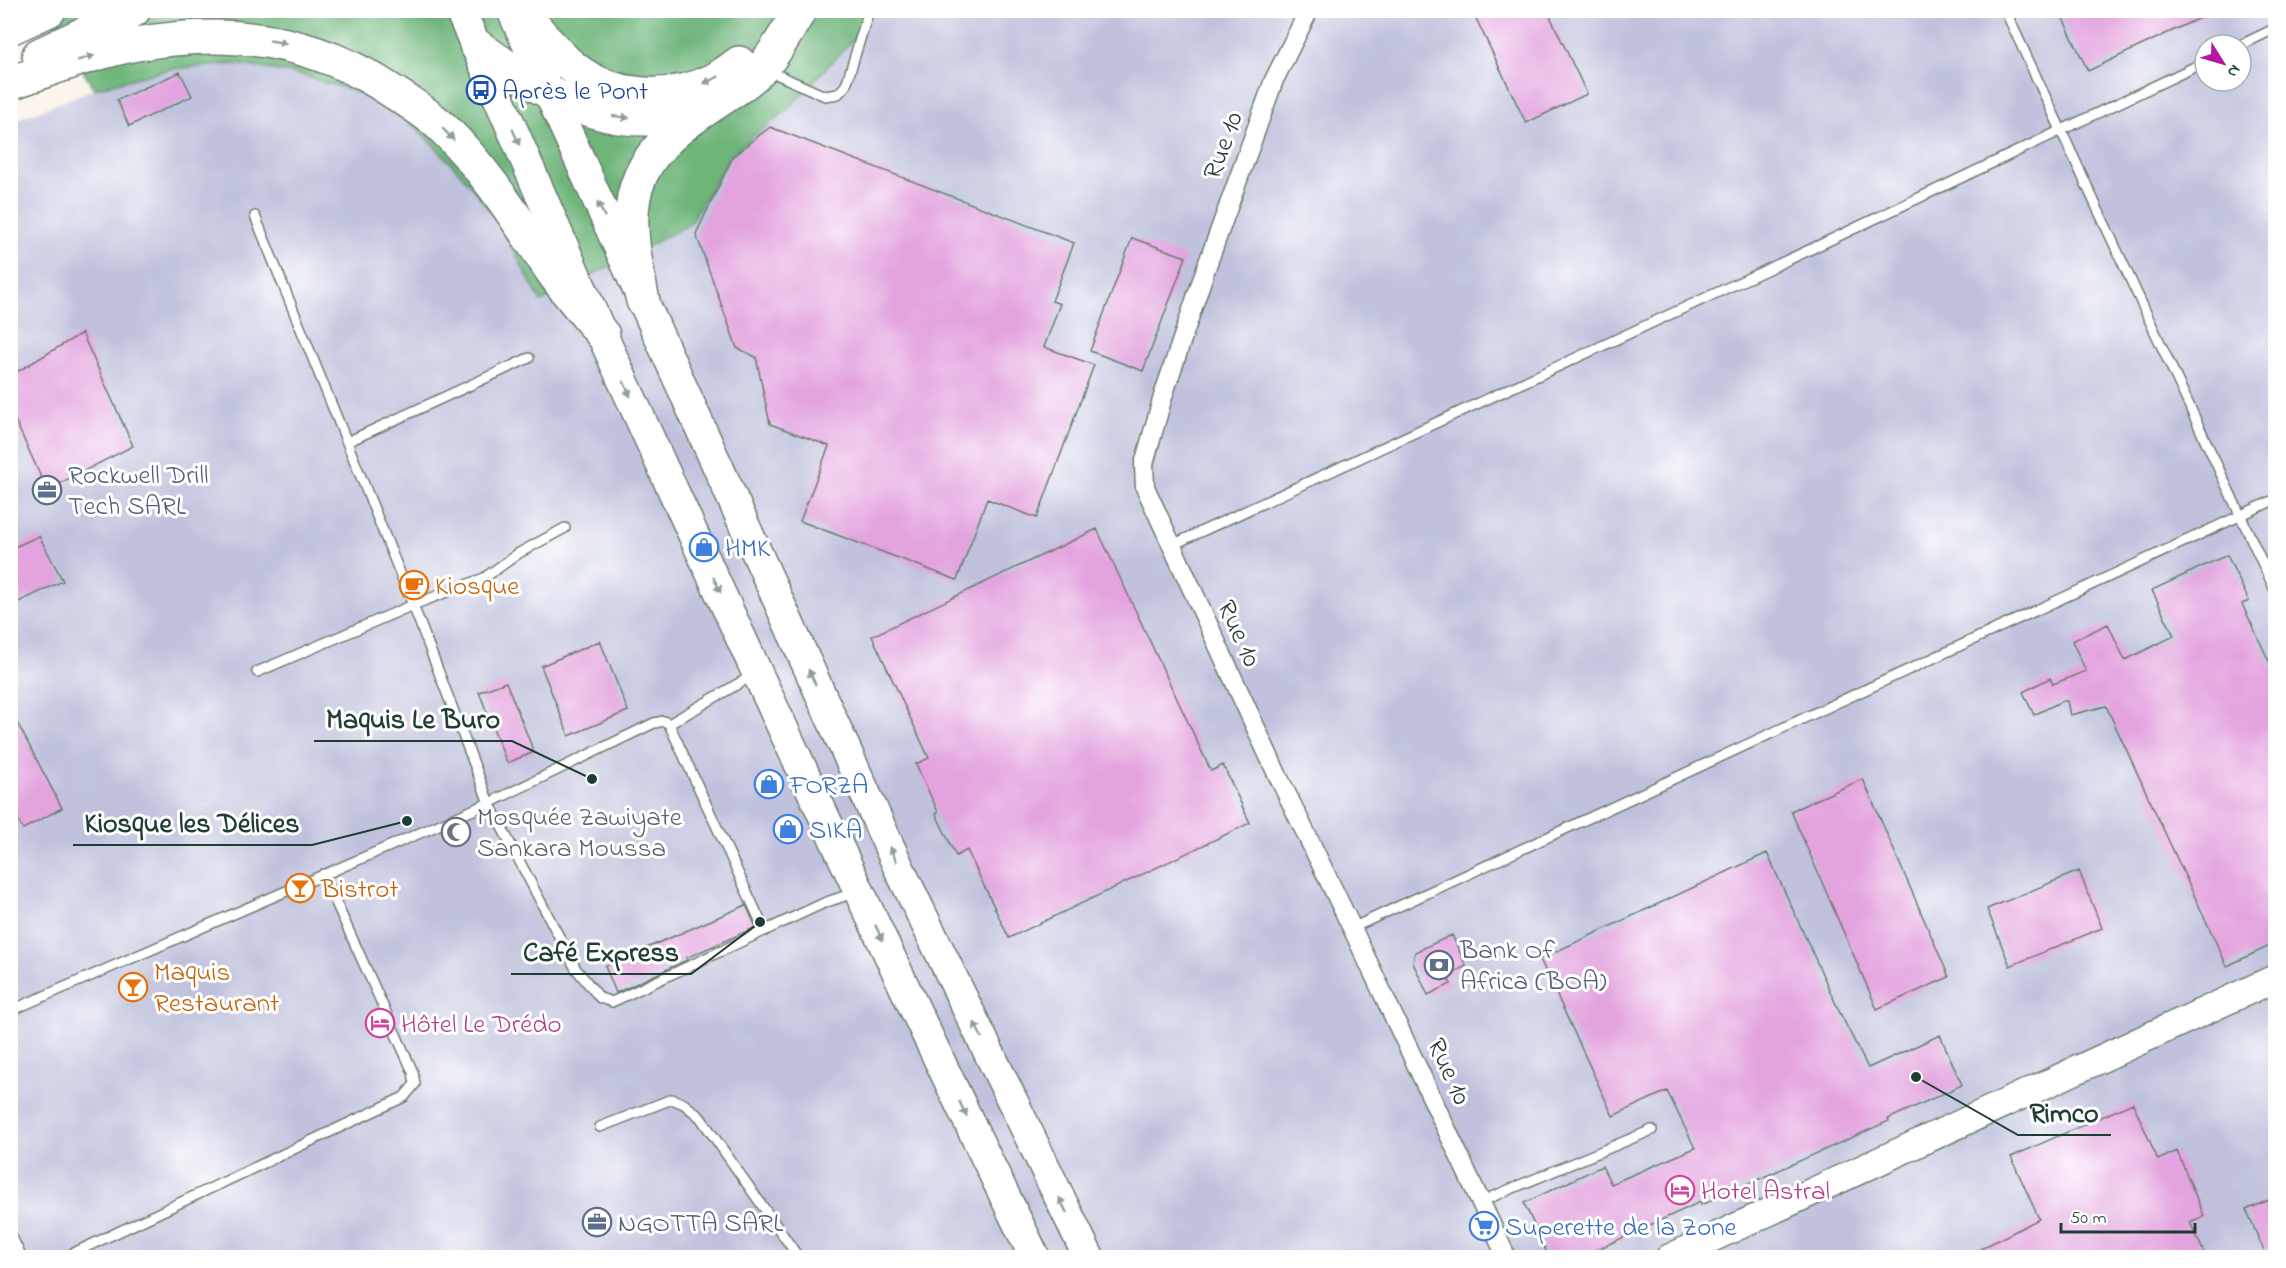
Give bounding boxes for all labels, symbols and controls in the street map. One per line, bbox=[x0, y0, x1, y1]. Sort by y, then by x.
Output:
north arrow bbox=[2193, 33, 2253, 93]
one-way arrow bbox=[269, 38, 288, 47]
one-way arrow bbox=[77, 53, 95, 63]
text: N bbox=[2220, 59, 2246, 83]
place label: Après le Pont bbox=[502, 73, 648, 112]
bus stop icon: Après le Pont bbox=[465, 74, 497, 106]
one-way arrow bbox=[703, 75, 720, 84]
street label: Rue 10 bbox=[1194, 107, 1255, 185]
one-way arrow bbox=[611, 113, 630, 122]
one-way arrow bbox=[440, 126, 454, 140]
one-way arrow bbox=[511, 129, 521, 147]
one-way arrow bbox=[597, 201, 606, 218]
one-way arrow bbox=[622, 380, 632, 398]
place label: Rockwell Drill Tech SARL bbox=[68, 457, 209, 527]
office icon: Rockwell Drill Tech SARL bbox=[31, 474, 63, 506]
place label: HMK bbox=[725, 530, 771, 569]
shop icon: HMK bbox=[688, 531, 720, 563]
place label: Kiosque bbox=[435, 568, 520, 607]
cafe icon: Kiosque bbox=[398, 569, 430, 601]
one-way arrow bbox=[712, 576, 722, 594]
street label: Rue 10 bbox=[1205, 594, 1270, 674]
one-way arrow bbox=[807, 667, 817, 685]
callout: Maquis Le Buro bbox=[314, 695, 512, 741]
text: Maquis Le Buro bbox=[326, 701, 500, 742]
place label: FORZA bbox=[789, 767, 868, 806]
shop icon: FORZA bbox=[753, 768, 785, 800]
callout: Kiosque les Délices bbox=[73, 799, 312, 845]
place label: Mosquée Zawiyate Sankara Moussa bbox=[477, 799, 683, 869]
text: Kiosque les Délices bbox=[84, 805, 300, 846]
place label: SIKA bbox=[809, 812, 862, 851]
shop icon: SIKA bbox=[772, 813, 804, 845]
mosque icon: Mosquée Zawiyate Sankara Moussa bbox=[440, 816, 472, 848]
one-way arrow bbox=[888, 845, 898, 863]
place label: Bistrot bbox=[320, 871, 398, 910]
bar icon: Bistrot bbox=[284, 872, 316, 904]
one-way arrow bbox=[874, 925, 883, 942]
callout: Café Express bbox=[511, 928, 691, 974]
place label: Bank Of Africa (BOA) bbox=[1459, 932, 1607, 1002]
text: Café Express bbox=[523, 934, 679, 975]
bank icon: Bank Of Africa (BOA) bbox=[1423, 949, 1455, 981]
place label: Maquis Restaurant bbox=[154, 954, 279, 1024]
bar icon: Maquis Restaurant bbox=[117, 971, 149, 1003]
place label: Hôtel Le Drédo bbox=[401, 1006, 562, 1045]
hotel icon: Hôtel Le Drédo bbox=[364, 1007, 396, 1039]
one-way arrow bbox=[973, 1021, 982, 1038]
street label: Rue 10 bbox=[1415, 1032, 1480, 1112]
callout: Rimco bbox=[2018, 1089, 2111, 1135]
text: Rimco bbox=[2029, 1095, 2099, 1136]
one-way arrow bbox=[958, 1101, 967, 1118]
place label: Hotel Astral bbox=[1701, 1173, 1830, 1212]
hotel icon: Hotel Astral bbox=[1664, 1174, 1696, 1206]
one-way arrow bbox=[1059, 1196, 1069, 1214]
scale bar bbox=[2061, 1196, 2194, 1234]
place label: NGOTTA SARL bbox=[618, 1205, 783, 1244]
office icon: NGOTTA SARL bbox=[581, 1206, 613, 1238]
text: 50 m bbox=[2070, 1206, 2107, 1232]
place label: Superette de la Zone bbox=[1505, 1209, 1738, 1248]
supermarket icon: Superette de la Zone bbox=[1468, 1210, 1500, 1242]

